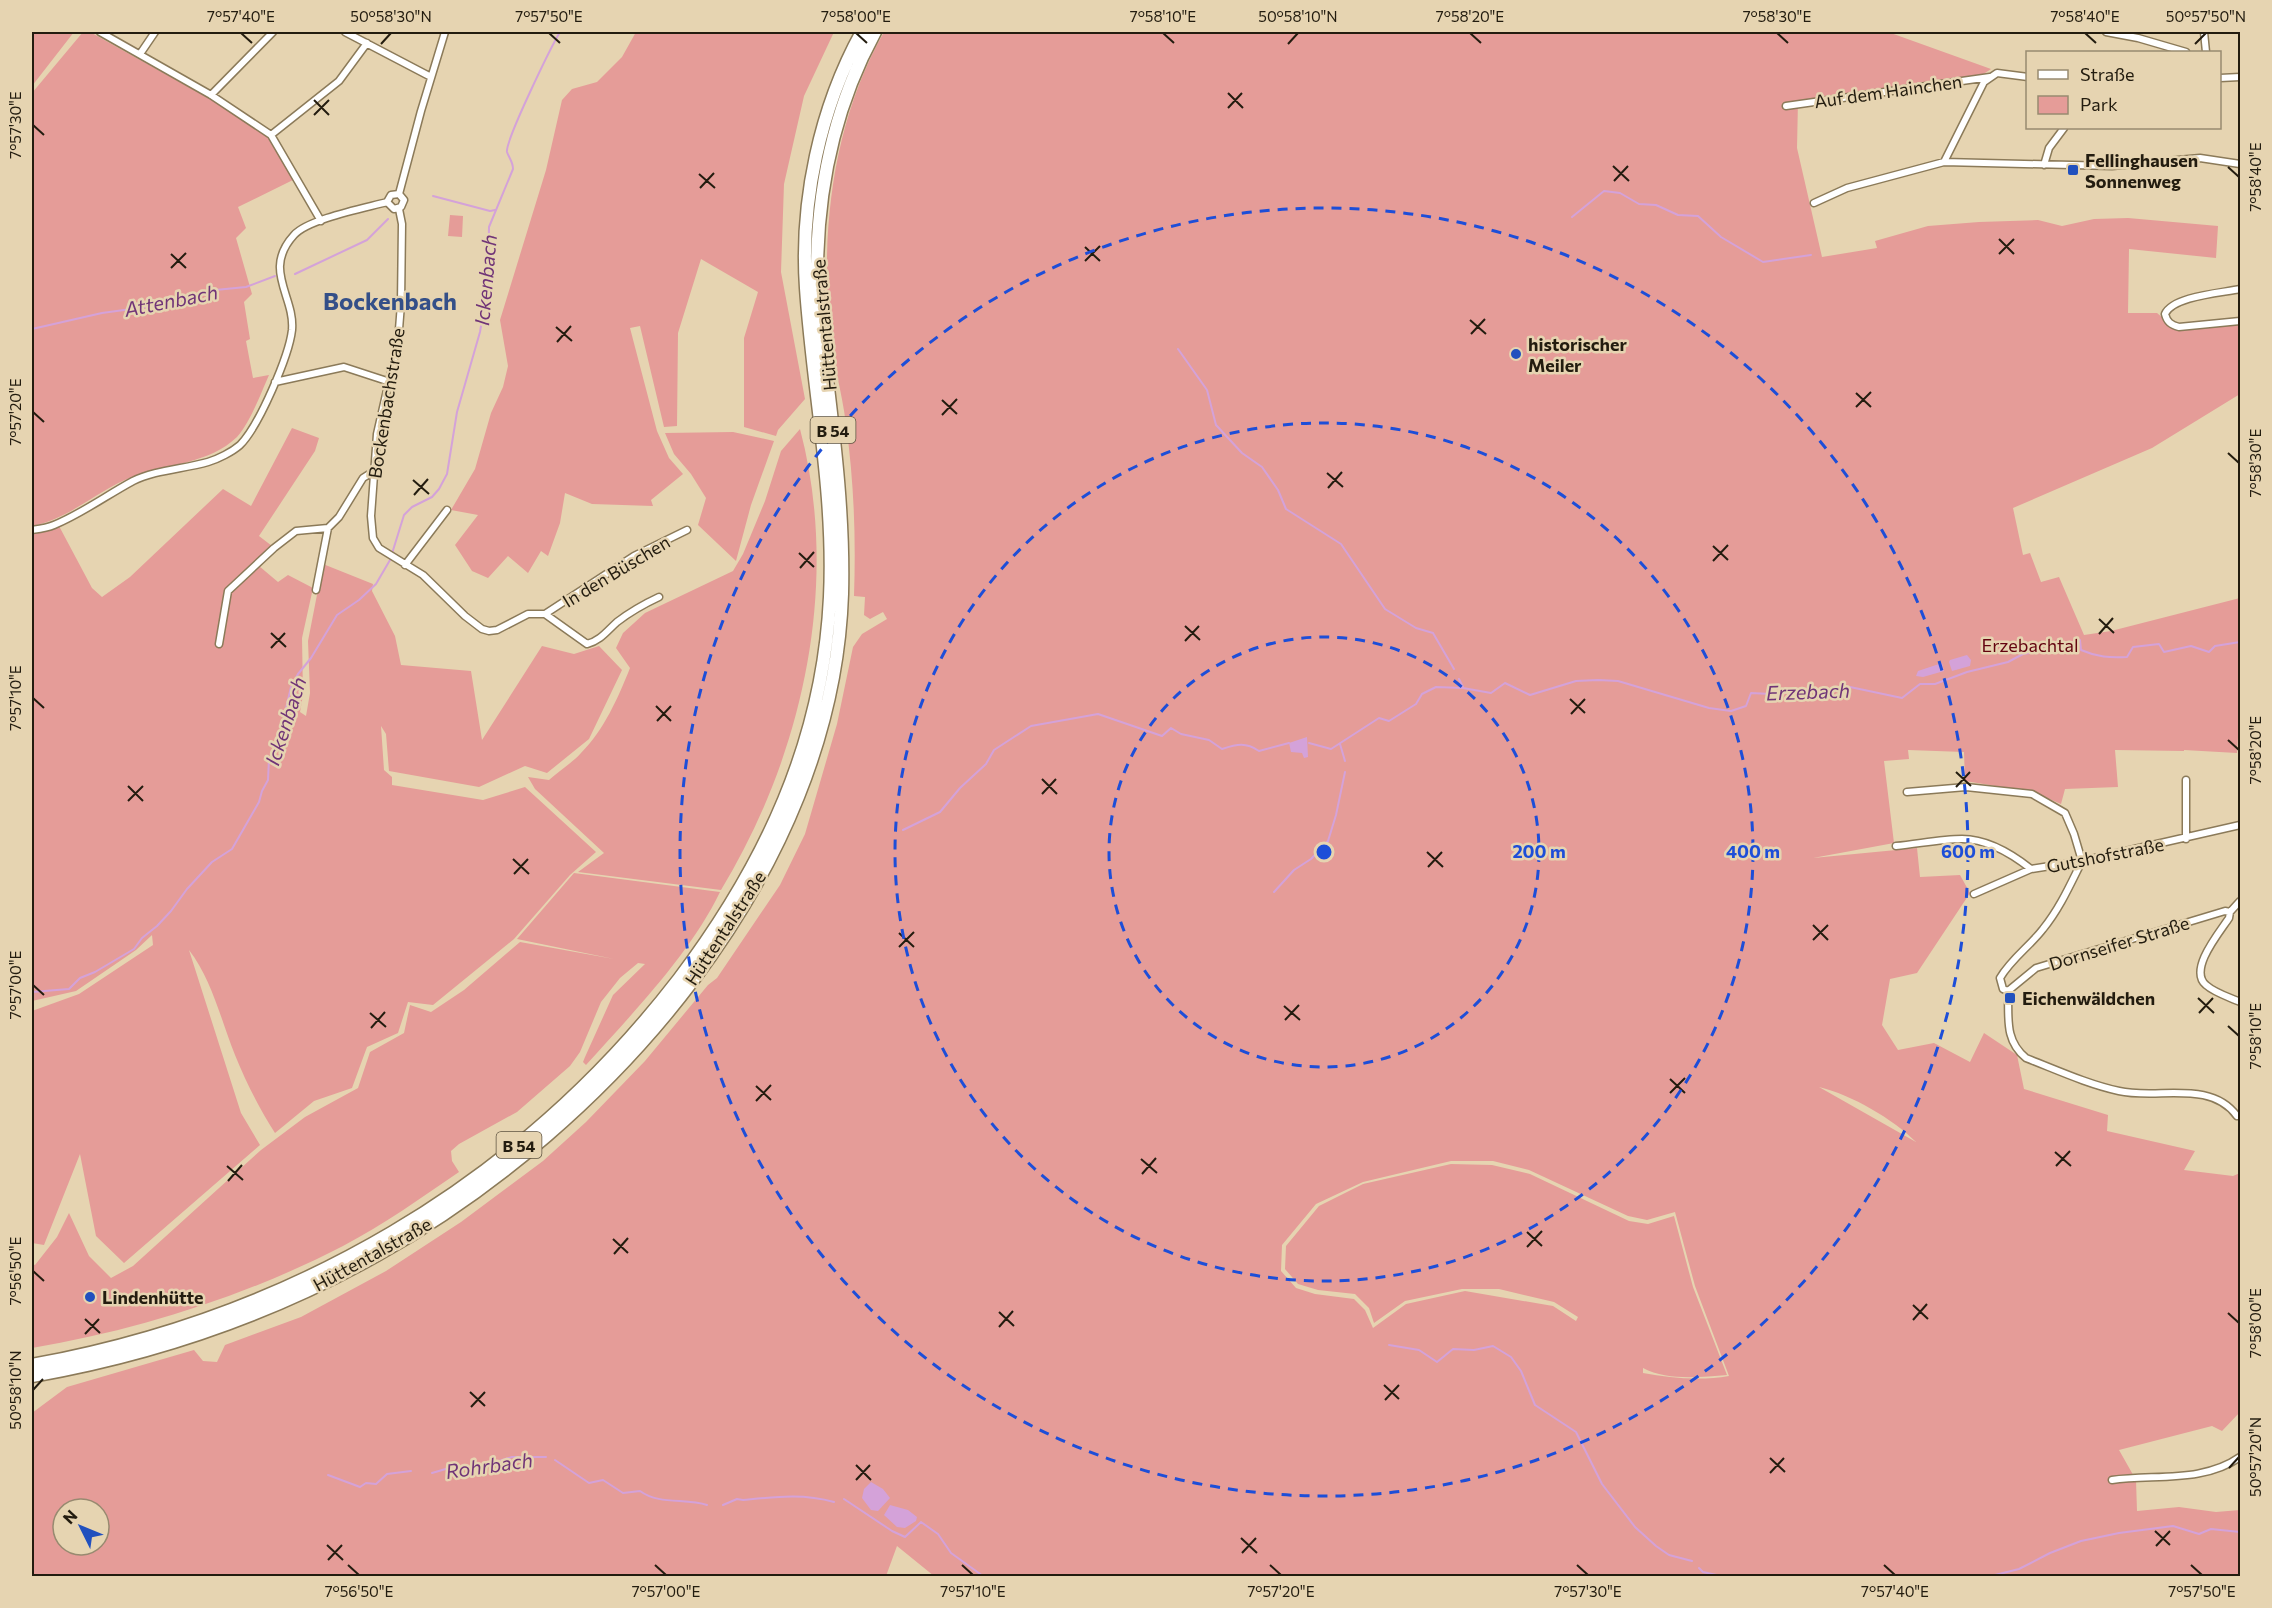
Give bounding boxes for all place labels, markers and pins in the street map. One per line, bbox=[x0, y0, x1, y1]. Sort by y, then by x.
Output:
place label: Fellinghausen Sonnenweg bbox=[2085, 149, 2198, 192]
marker: Fellinghausen Sonnenweg bbox=[2066, 163, 2080, 177]
place label: historischer Meiler bbox=[1528, 333, 1627, 376]
marker: historischer Meiler bbox=[1509, 347, 1523, 361]
centre of rings bbox=[1314, 842, 1334, 862]
place label: Eichenwäldchen bbox=[2022, 987, 2155, 1009]
marker: Eichenwäldchen bbox=[2003, 991, 2017, 1005]
place label: Lindenhütte bbox=[102, 1286, 204, 1308]
marker: Lindenhütte bbox=[83, 1290, 97, 1304]

